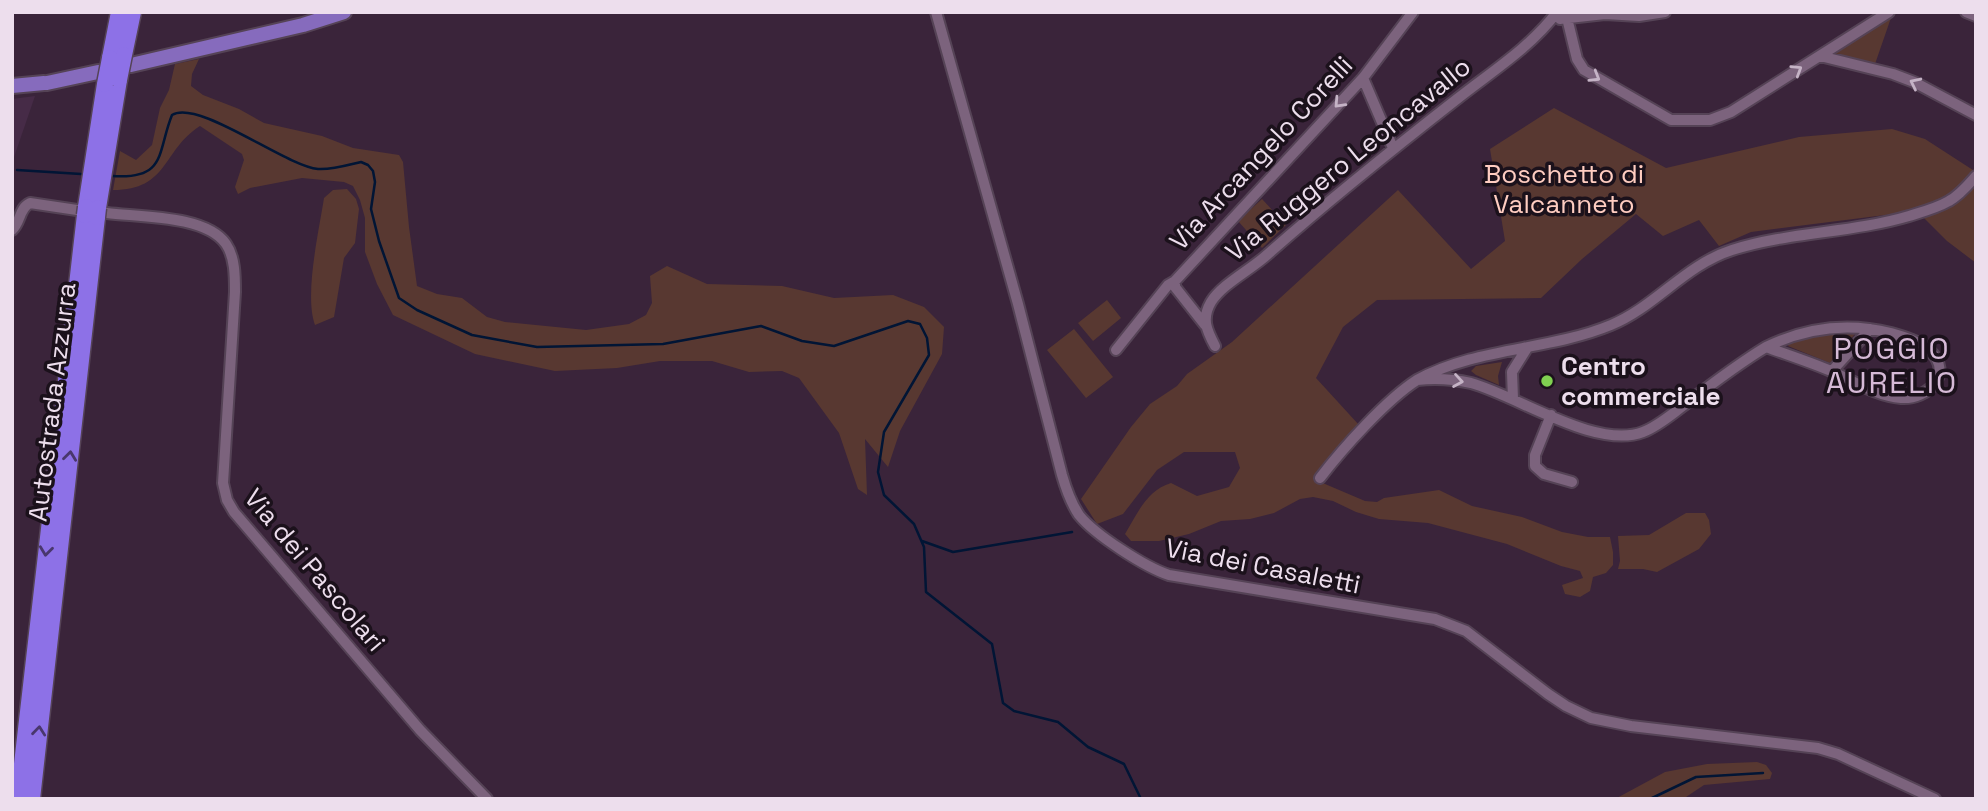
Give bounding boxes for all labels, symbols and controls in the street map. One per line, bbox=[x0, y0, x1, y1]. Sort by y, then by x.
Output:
street label: Via Arcangelo Corelli bbox=[1162, 49, 1360, 257]
street label: Via Ruggero Leoncavallo bbox=[1218, 50, 1478, 268]
one-way arrow bbox=[1790, 66, 1803, 79]
one-way arrow bbox=[1588, 68, 1601, 81]
one-way arrow bbox=[1910, 78, 1922, 92]
one-way arrow bbox=[1335, 95, 1348, 108]
park label: Boschetto di Valcanneto bbox=[1484, 157, 1644, 221]
street label: Autostrada Azzurra bbox=[20, 280, 84, 524]
district label: POGGIO AURELIO bbox=[1826, 329, 1958, 402]
place label: Centro commerciale bbox=[1561, 349, 1720, 413]
one-way arrow bbox=[1452, 373, 1464, 388]
marker: Centro commerciale bbox=[1539, 373, 1555, 389]
one-way arrow bbox=[62, 450, 77, 461]
street label: Via dei Pascolari bbox=[237, 482, 393, 658]
street label: Via dei Casaletti bbox=[1163, 530, 1363, 602]
one-way arrow bbox=[38, 545, 53, 557]
one-way arrow bbox=[32, 725, 47, 737]

